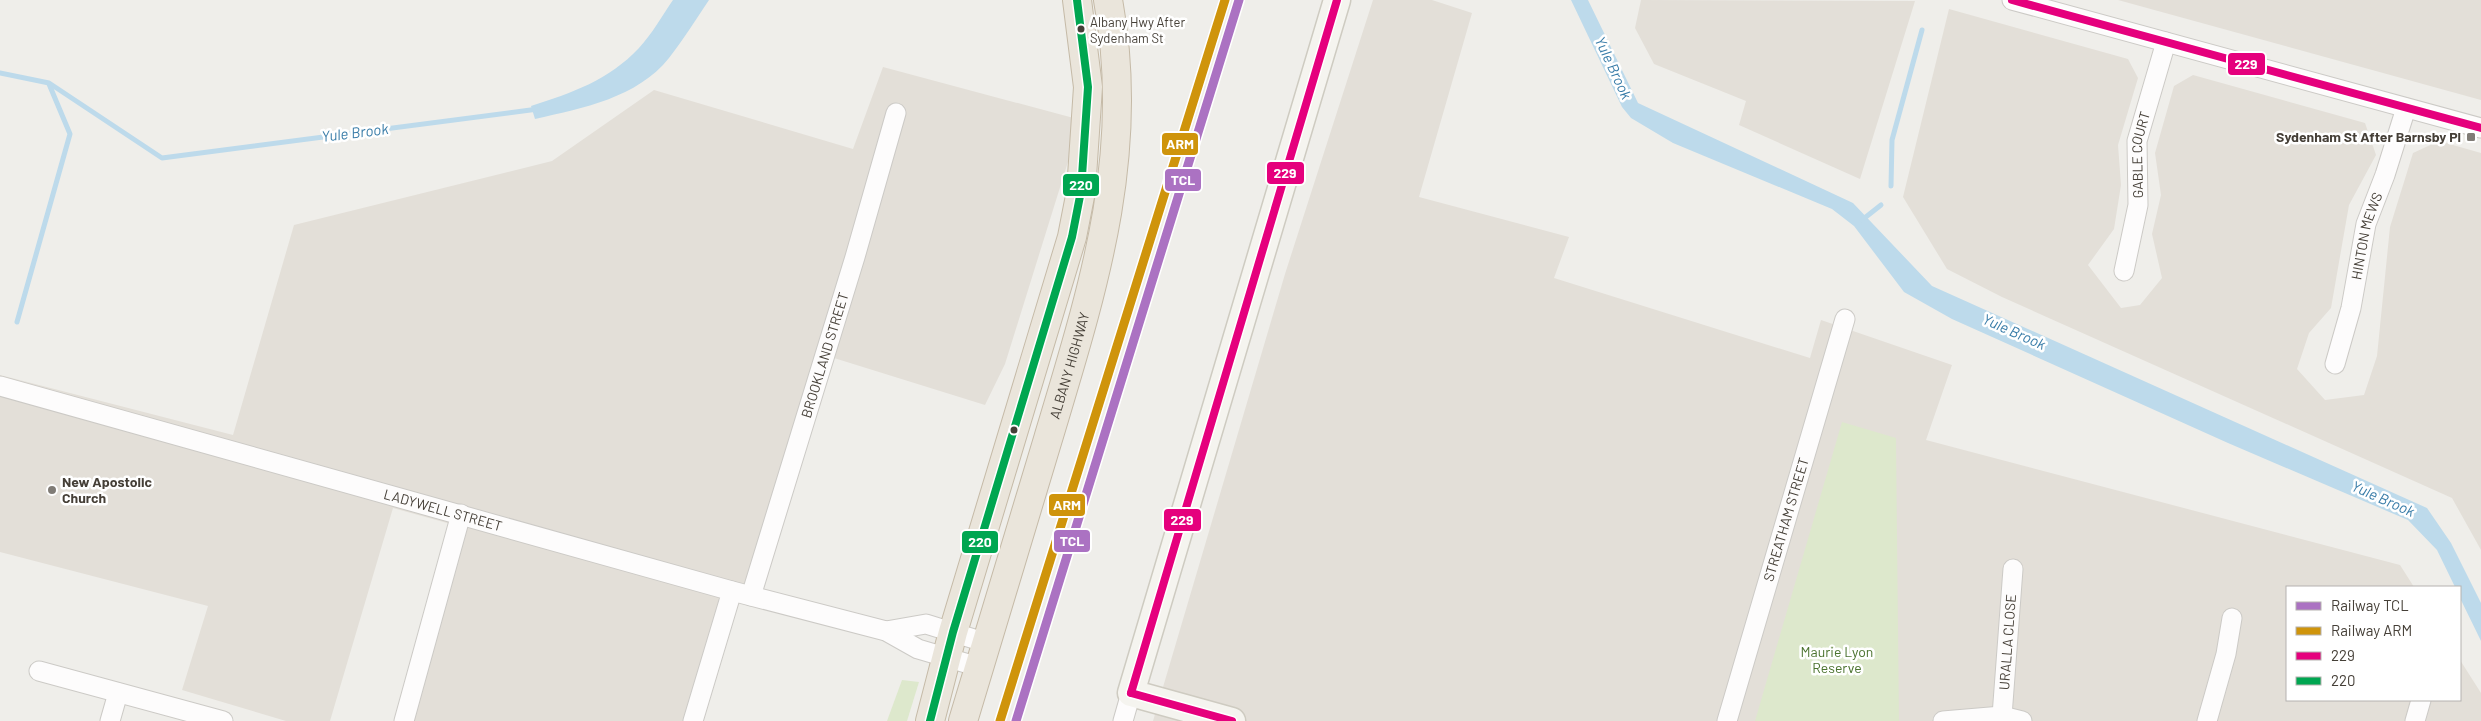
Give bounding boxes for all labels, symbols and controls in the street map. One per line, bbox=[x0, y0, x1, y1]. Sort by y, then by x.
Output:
place label: Albany Hwy After Sydenham St bbox=[1090, 14, 1185, 46]
marker: Albany Hwy After Sydenham St bbox=[1076, 24, 1086, 34]
water label: Yule Brook bbox=[1592, 33, 1637, 102]
line badge: 229 bbox=[2227, 52, 2266, 76]
text: 229 bbox=[2234, 55, 2258, 72]
street label: GABLE COURT bbox=[2127, 109, 2153, 199]
water label: Yule Brook bbox=[320, 119, 390, 145]
place label: Sydenham St After Barnsby Pl bbox=[2276, 128, 2461, 145]
marker: Sydenham St After Barnsby Pl bbox=[2465, 131, 2477, 143]
line badge: ARM bbox=[1161, 132, 1199, 156]
text: ARM bbox=[1166, 135, 1194, 152]
line badge: 229 bbox=[1266, 161, 1305, 185]
text: 229 bbox=[1273, 164, 1297, 181]
line badge: TCL bbox=[1164, 168, 1202, 192]
text: TCL bbox=[1171, 171, 1195, 188]
line badge: 220 bbox=[1062, 173, 1100, 197]
text: 220 bbox=[1069, 176, 1093, 193]
street label: HINTON MEWS bbox=[2347, 190, 2385, 281]
street label: BROOKLAND STREET bbox=[797, 290, 852, 420]
water label: Yule Brook bbox=[1980, 309, 2049, 353]
street label: ALBANY HIGHWAY bbox=[1045, 310, 1093, 421]
unlabelled marker bbox=[1009, 425, 1019, 435]
street label: STREATHAM STREET bbox=[1759, 455, 1812, 583]
place label: New Apostolic Church bbox=[62, 473, 152, 506]
water label: Yule Brook bbox=[2349, 476, 2418, 520]
marker: New Apostolic Church bbox=[46, 484, 58, 496]
street label: LADYWELL STREET bbox=[382, 485, 504, 534]
line badge: ARM bbox=[1048, 493, 1086, 517]
text: ARM bbox=[1053, 496, 1081, 513]
line badge: 229 bbox=[1163, 508, 1202, 532]
text: 229 bbox=[1170, 511, 1194, 528]
line badge: TCL bbox=[1053, 529, 1091, 553]
line badge: 220 bbox=[961, 530, 999, 554]
text: TCL bbox=[1060, 532, 1084, 549]
text: 220 bbox=[968, 533, 992, 550]
legend bbox=[2286, 586, 2461, 701]
street label: URALLA CLOSE bbox=[1995, 594, 2019, 691]
text: Railway TCL bbox=[2331, 596, 2409, 614]
text: Railway ARM bbox=[2331, 621, 2412, 639]
park label: Maurie Lyon Reserve bbox=[1801, 643, 1873, 676]
text: 229 bbox=[2331, 646, 2355, 664]
text: 220 bbox=[2331, 671, 2356, 689]

